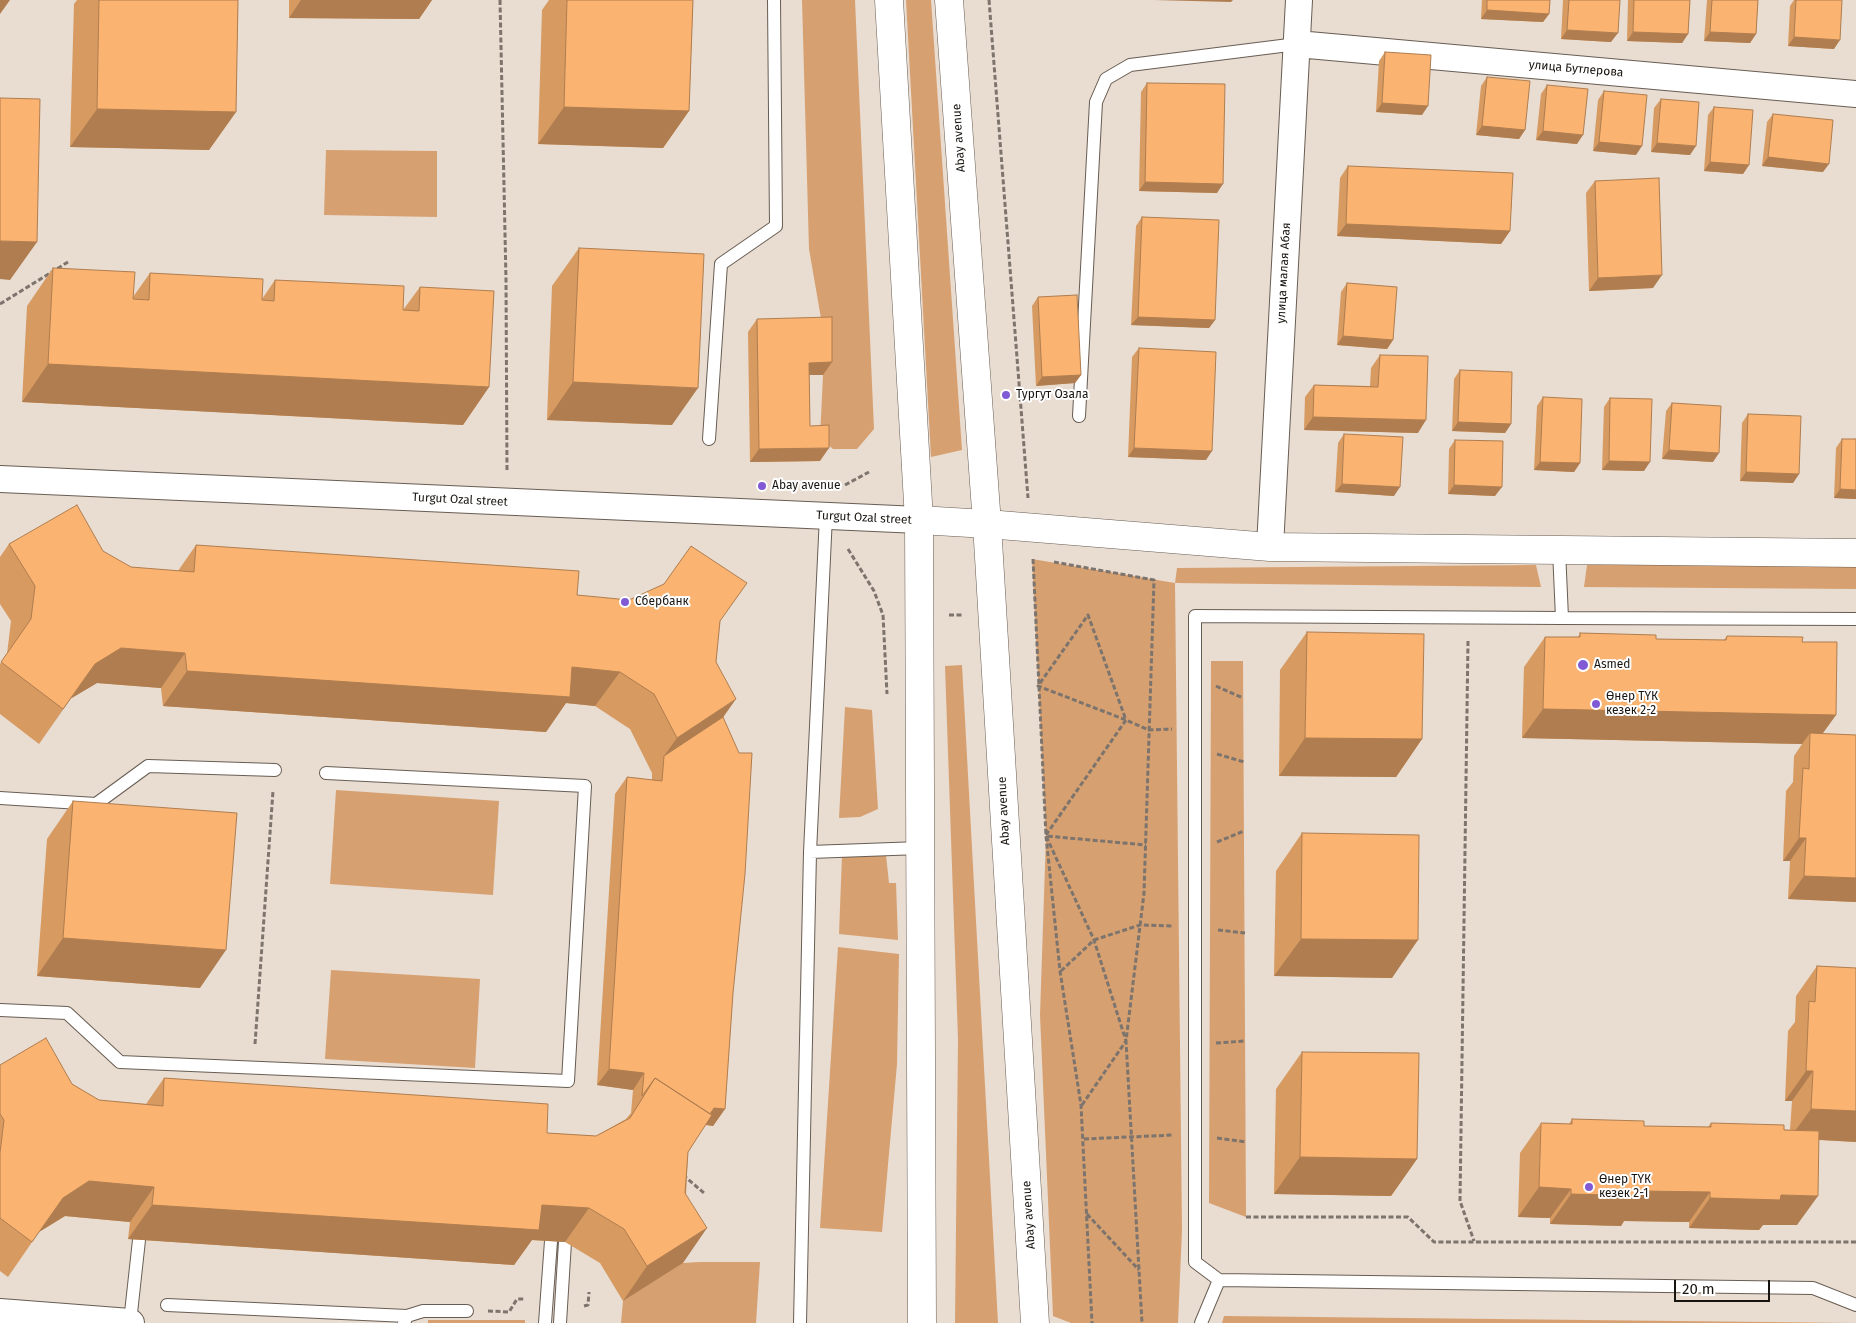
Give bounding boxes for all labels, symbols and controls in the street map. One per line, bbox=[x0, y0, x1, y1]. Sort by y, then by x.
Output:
street label: улица Бутлерова bbox=[1528, 58, 1624, 80]
street label: Abay avenue bbox=[949, 103, 969, 173]
street label: улица малая Абая bbox=[1274, 222, 1294, 324]
place label: Тургут Озала bbox=[1016, 388, 1088, 402]
marker: Тургут Озала bbox=[1000, 389, 1012, 401]
place label: Abay avenue bbox=[772, 479, 841, 493]
marker: Abay avenue bbox=[756, 480, 768, 492]
street label: Turgut Ozal street bbox=[412, 490, 508, 510]
street label: Turgut Ozal street bbox=[816, 508, 912, 528]
place label: Сбербанк bbox=[635, 595, 689, 609]
marker: Сбербанк bbox=[619, 596, 631, 608]
marker: Asmed bbox=[1576, 658, 1590, 672]
place label: Asmed bbox=[1594, 658, 1630, 672]
place label: Өнер ТҮК кезек 2-2 bbox=[1606, 690, 1658, 718]
marker: Өнер ТҮК кезек 2-2 bbox=[1590, 698, 1602, 710]
street label: Abay avenue bbox=[995, 776, 1013, 846]
place label: Өнер ТҮК кезек 2-1 bbox=[1599, 1173, 1651, 1201]
street label: Abay avenue bbox=[1019, 1180, 1039, 1250]
marker: Өнер ТҮК кезек 2-1 bbox=[1583, 1181, 1595, 1193]
scale bar bbox=[1676, 1270, 1772, 1302]
text: 20 m bbox=[1682, 1280, 1715, 1298]

